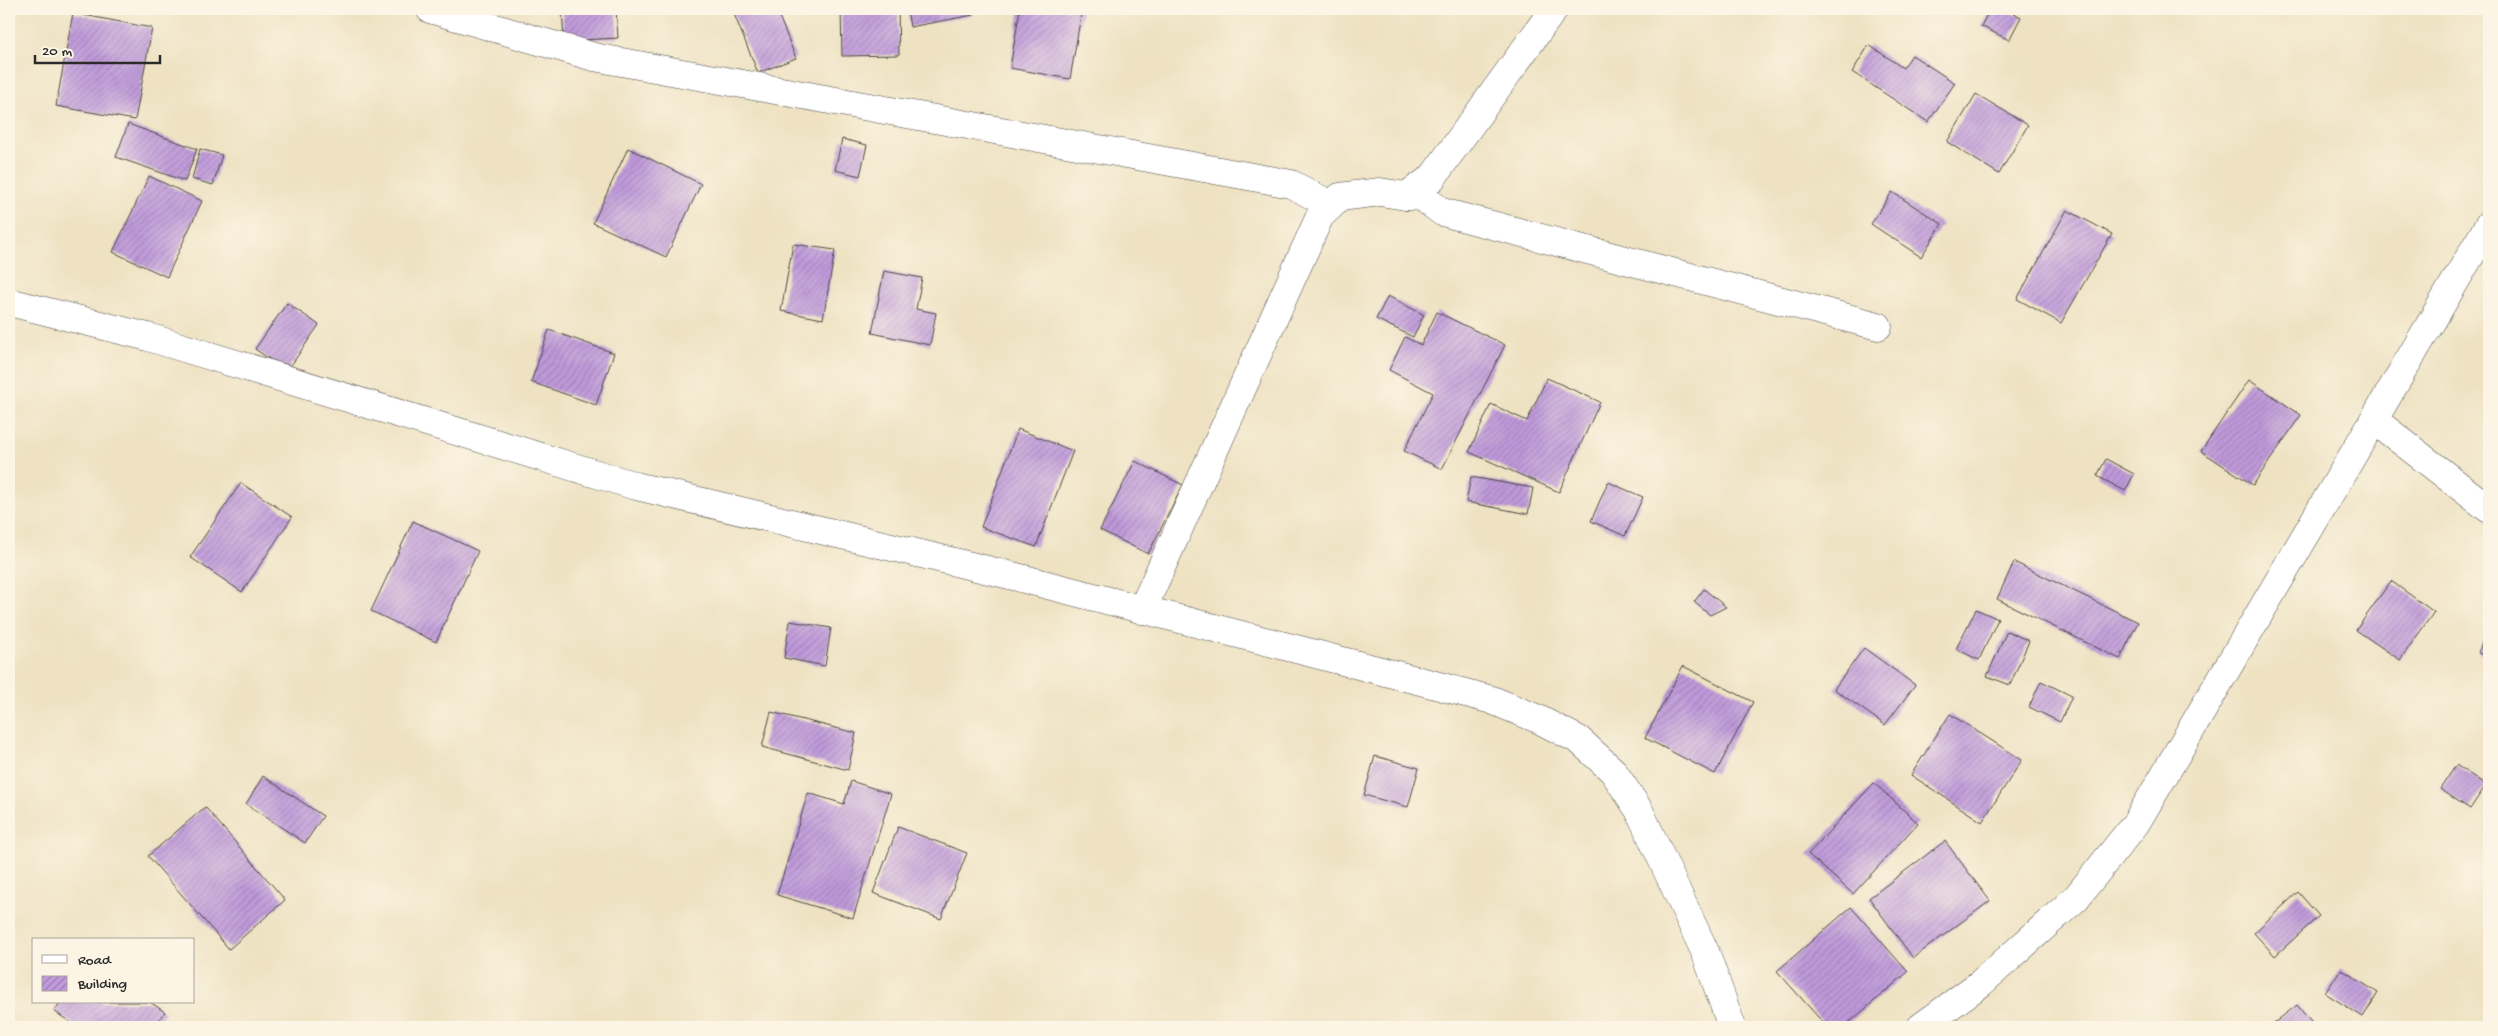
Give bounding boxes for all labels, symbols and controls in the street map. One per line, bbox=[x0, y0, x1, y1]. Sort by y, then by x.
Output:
scale bar bbox=[35, 32, 160, 64]
text: 20 m bbox=[42, 43, 72, 61]
legend bbox=[32, 938, 195, 1004]
text: Road bbox=[78, 952, 112, 970]
text: Building bbox=[77, 976, 127, 994]

